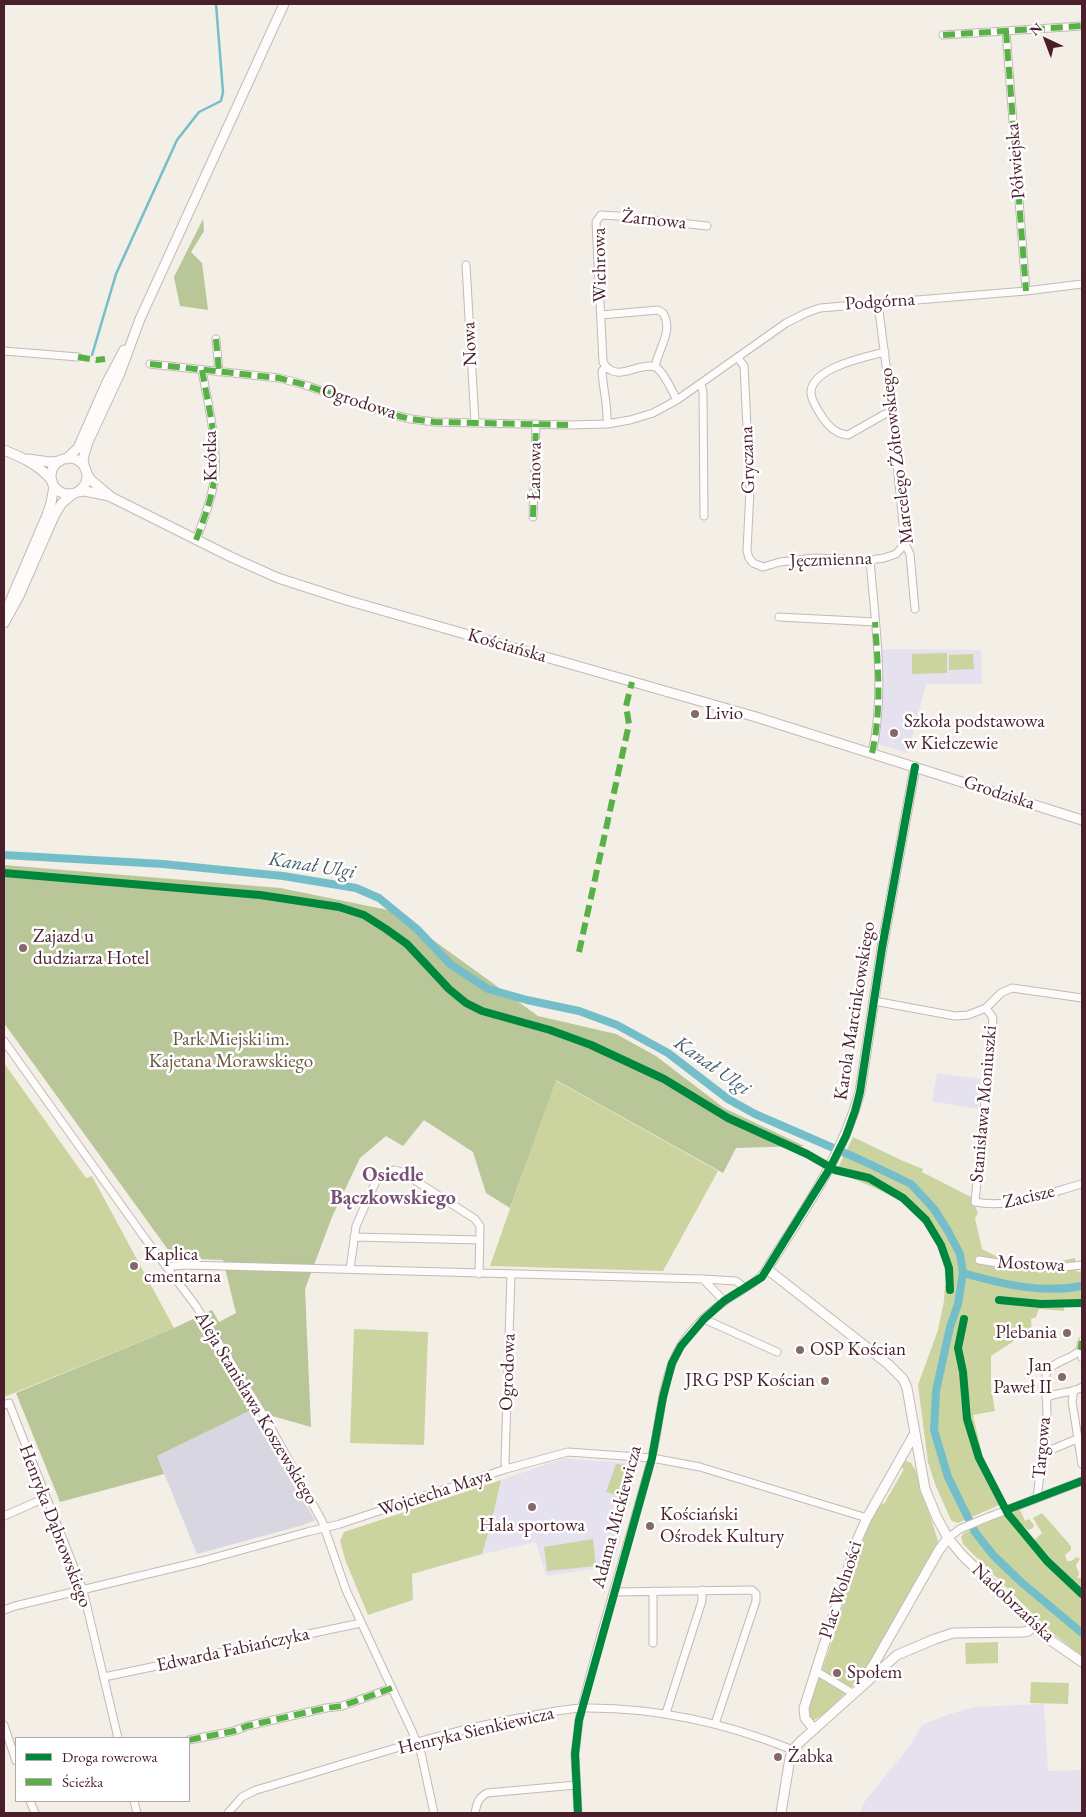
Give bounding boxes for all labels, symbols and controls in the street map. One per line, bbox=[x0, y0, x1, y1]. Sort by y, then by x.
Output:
north arrow bbox=[1021, 15, 1071, 65]
text: N bbox=[1025, 19, 1046, 39]
street label: Półwiejska bbox=[1001, 122, 1031, 200]
street label: Żarnowa bbox=[621, 205, 687, 235]
street label: Wichrowa bbox=[588, 227, 612, 303]
street label: Podgórna bbox=[844, 288, 916, 316]
street label: Nowa bbox=[457, 321, 483, 367]
street label: Marcelego Żółtowskiego bbox=[875, 366, 919, 546]
street label: Ogrodowa bbox=[319, 379, 399, 425]
street label: Gryczana bbox=[735, 426, 761, 494]
street label: Krótka bbox=[199, 430, 223, 482]
street label: Łanowa bbox=[523, 442, 547, 500]
street label: Jęczmienna bbox=[789, 547, 873, 573]
street label: Kościańska bbox=[465, 624, 549, 668]
place label: Livio bbox=[705, 703, 743, 725]
marker: Livio bbox=[689, 708, 701, 720]
place label: Szkoła podstawowa w Kiełczewie bbox=[904, 711, 1045, 755]
marker: Szkoła podstawowa w Kiełczewie bbox=[888, 727, 900, 739]
street label: Grodziska bbox=[960, 771, 1038, 815]
water label: Kanał Ulgi bbox=[267, 847, 357, 885]
street label: Karola Marcinkowskiego bbox=[830, 920, 880, 1102]
place label: Zajazd u dudziarza Hotel bbox=[33, 926, 149, 970]
marker: Zajazd u dudziarza Hotel bbox=[17, 942, 29, 954]
street label: Stanisława Moniuszki bbox=[966, 1025, 1002, 1183]
park label: Park Miejski im. Kajetana Morawskiego bbox=[149, 1029, 313, 1073]
water label: Kanał Ulgi bbox=[669, 1031, 755, 1101]
district label: Osiedle Bączkowskiego bbox=[330, 1164, 456, 1211]
street label: Zacisze bbox=[1001, 1180, 1057, 1214]
place label: Kaplica cmentarna bbox=[144, 1244, 221, 1288]
street label: Mostowa bbox=[997, 1251, 1065, 1277]
marker: Kaplica cmentarna bbox=[128, 1260, 140, 1272]
street label: Aleja Stanisława Koszewskiego bbox=[189, 1307, 323, 1509]
place label: Plebania bbox=[995, 1322, 1057, 1344]
marker: Plebania bbox=[1061, 1327, 1073, 1339]
street label: Ogrodowa bbox=[495, 1333, 521, 1411]
place label: OSP Kościan bbox=[810, 1339, 906, 1361]
marker: OSP Kościan bbox=[794, 1344, 806, 1356]
place label: Jan Paweł II bbox=[993, 1355, 1052, 1399]
place label: JRG PSP Kościan bbox=[685, 1370, 815, 1392]
marker: Jan Paweł II bbox=[1056, 1371, 1068, 1383]
marker: JRG PSP Kościan bbox=[819, 1375, 831, 1387]
street label: Targowa bbox=[1028, 1416, 1056, 1480]
street label: Henryka Dąbrowskiego bbox=[13, 1441, 97, 1611]
street label: Adama Mickiewicza bbox=[587, 1443, 647, 1591]
street label: Wojciecha Maya bbox=[376, 1464, 494, 1522]
marker: Hala sportowa bbox=[526, 1501, 538, 1513]
place label: Kościański Ośrodek Kultury bbox=[660, 1504, 784, 1548]
place label: Hala sportowa bbox=[479, 1515, 585, 1537]
marker: Kościański Ośrodek Kultury bbox=[644, 1520, 656, 1532]
street label: Plac Wolności bbox=[815, 1538, 867, 1642]
street label: Nadobrzańska bbox=[967, 1559, 1059, 1647]
street label: Edwarda Fabiańczyka bbox=[155, 1623, 311, 1677]
place label: Społem bbox=[847, 1662, 902, 1684]
marker: Społem bbox=[831, 1667, 843, 1679]
street label: Henryka Sienkiewicza bbox=[396, 1702, 556, 1760]
legend bbox=[15, 1737, 190, 1802]
place label: Żabka bbox=[788, 1746, 833, 1768]
text: Droga rowerowa bbox=[62, 1747, 157, 1766]
marker: Żabka bbox=[772, 1751, 784, 1763]
text: Ścieżka bbox=[62, 1772, 103, 1791]

